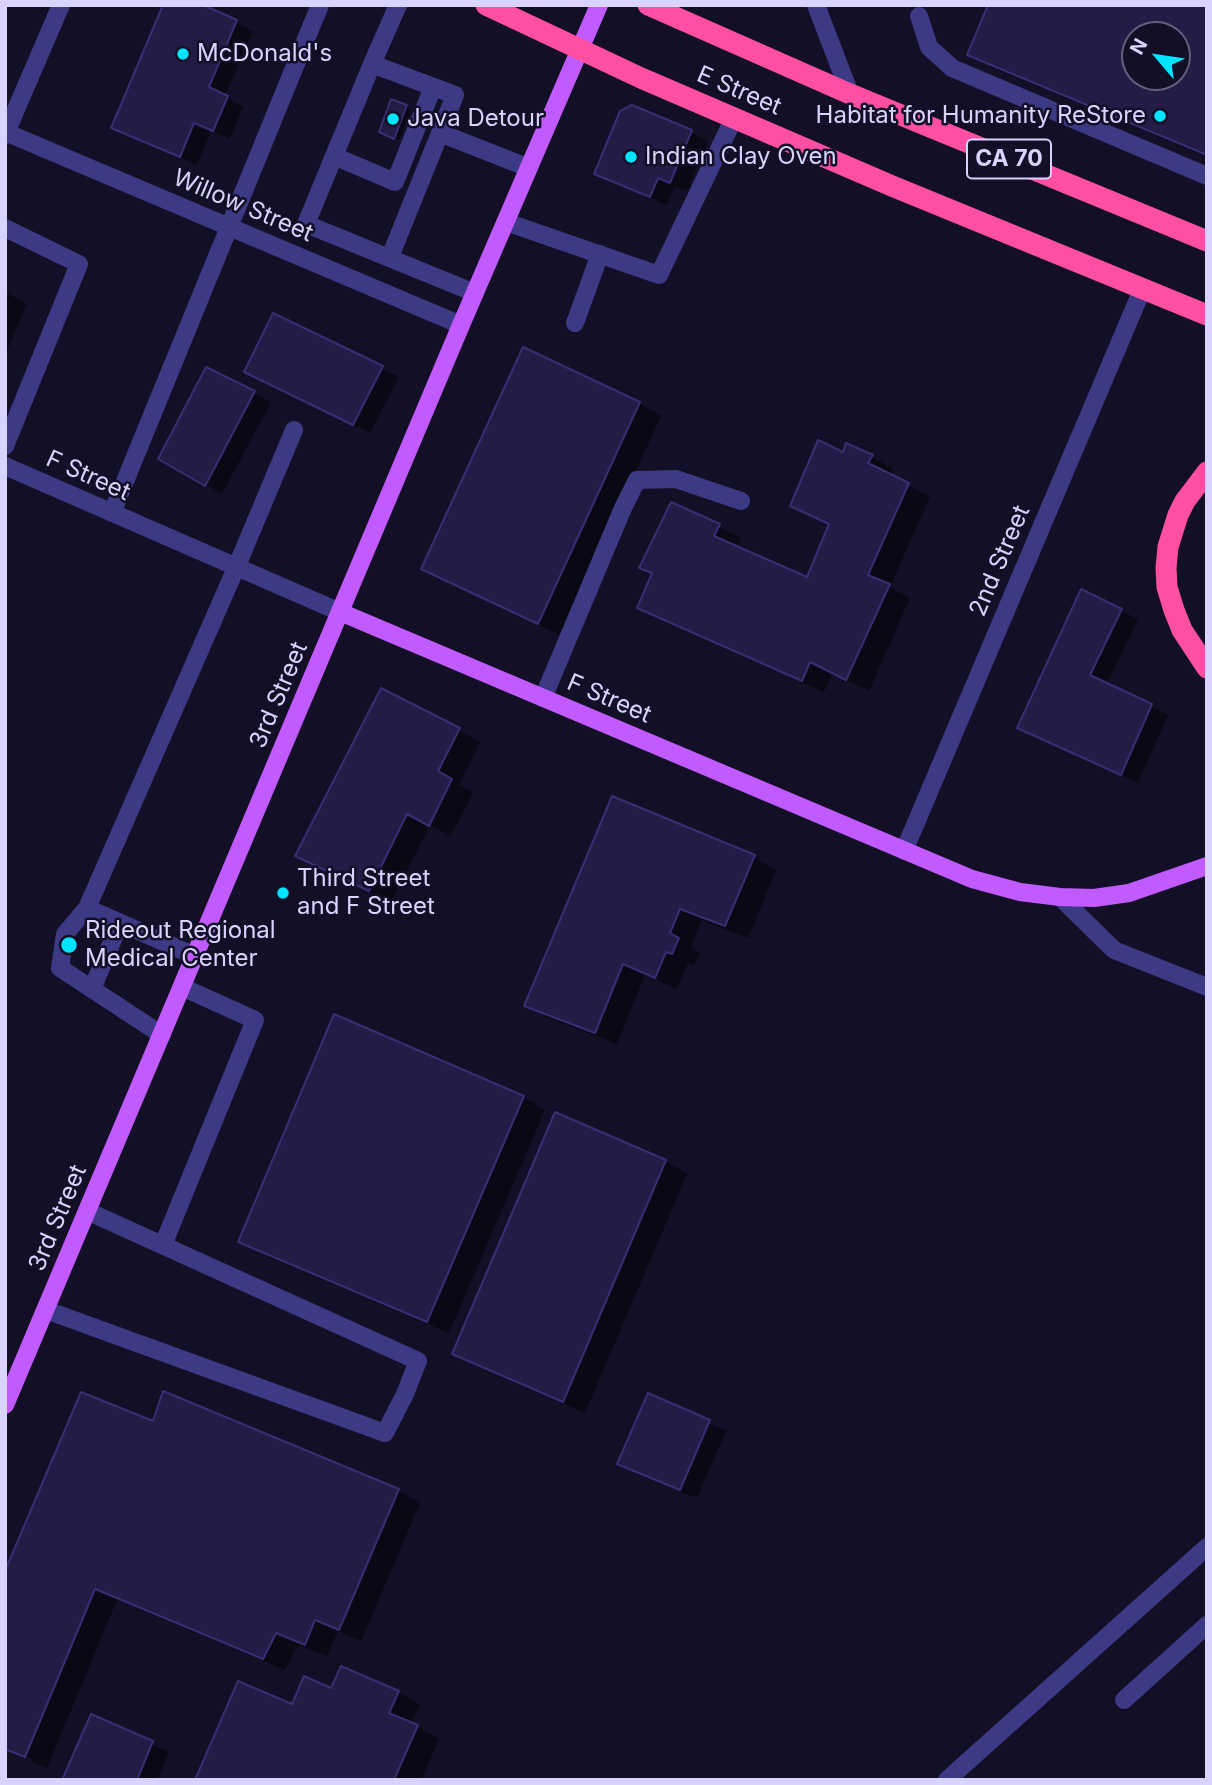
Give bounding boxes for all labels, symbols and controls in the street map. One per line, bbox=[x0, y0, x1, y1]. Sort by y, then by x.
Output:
north arrow bbox=[1121, 21, 1191, 91]
text: N bbox=[1125, 35, 1153, 58]
place label: McDonald's bbox=[197, 40, 332, 68]
marker: McDonald's bbox=[175, 46, 191, 62]
street label: E Street bbox=[692, 60, 786, 122]
place label: Habitat for Humanity ReStore bbox=[816, 102, 1146, 130]
place label: Java Detour bbox=[407, 105, 544, 133]
marker: Habitat for Humanity ReStore bbox=[1152, 108, 1168, 124]
marker: Java Detour bbox=[385, 111, 401, 127]
road number: CA 70 bbox=[967, 140, 1051, 178]
place label: Indian Clay Oven bbox=[645, 143, 837, 171]
marker: Indian Clay Oven bbox=[623, 149, 639, 165]
street label: Willow Street bbox=[169, 164, 317, 248]
street label: F Street bbox=[42, 445, 134, 507]
street label: 2nd Street bbox=[964, 501, 1036, 621]
street label: 3rd Street bbox=[244, 638, 314, 752]
street label: F Street bbox=[563, 668, 655, 730]
place label: Third Street and F Street bbox=[297, 865, 435, 921]
marker: Third Street and F Street bbox=[275, 885, 291, 901]
place label: Rideout Regional Medical Center bbox=[85, 917, 276, 973]
marker: Rideout Regional Medical Center bbox=[59, 935, 79, 955]
street label: 3rd Street bbox=[23, 1161, 93, 1275]

